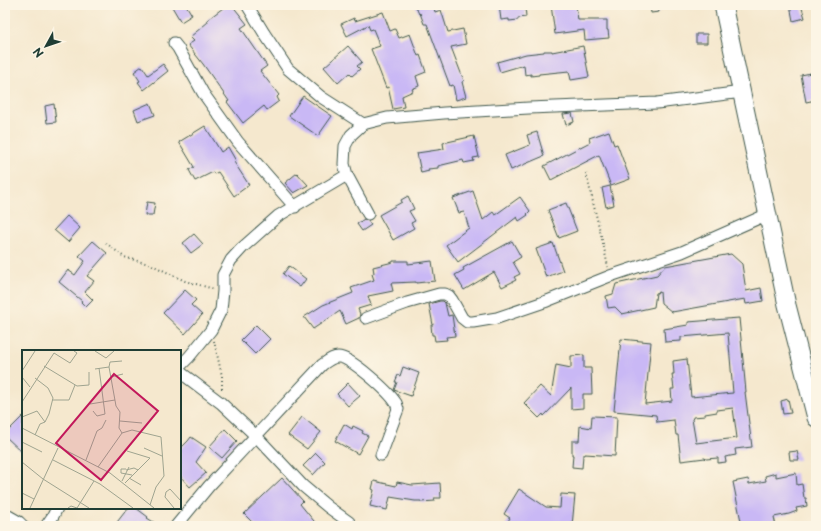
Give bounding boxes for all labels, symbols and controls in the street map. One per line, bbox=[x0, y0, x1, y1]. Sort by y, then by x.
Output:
north arrow bbox=[26, 26, 66, 66]
text: N bbox=[28, 44, 47, 62]
inset map bbox=[22, 350, 181, 509]

